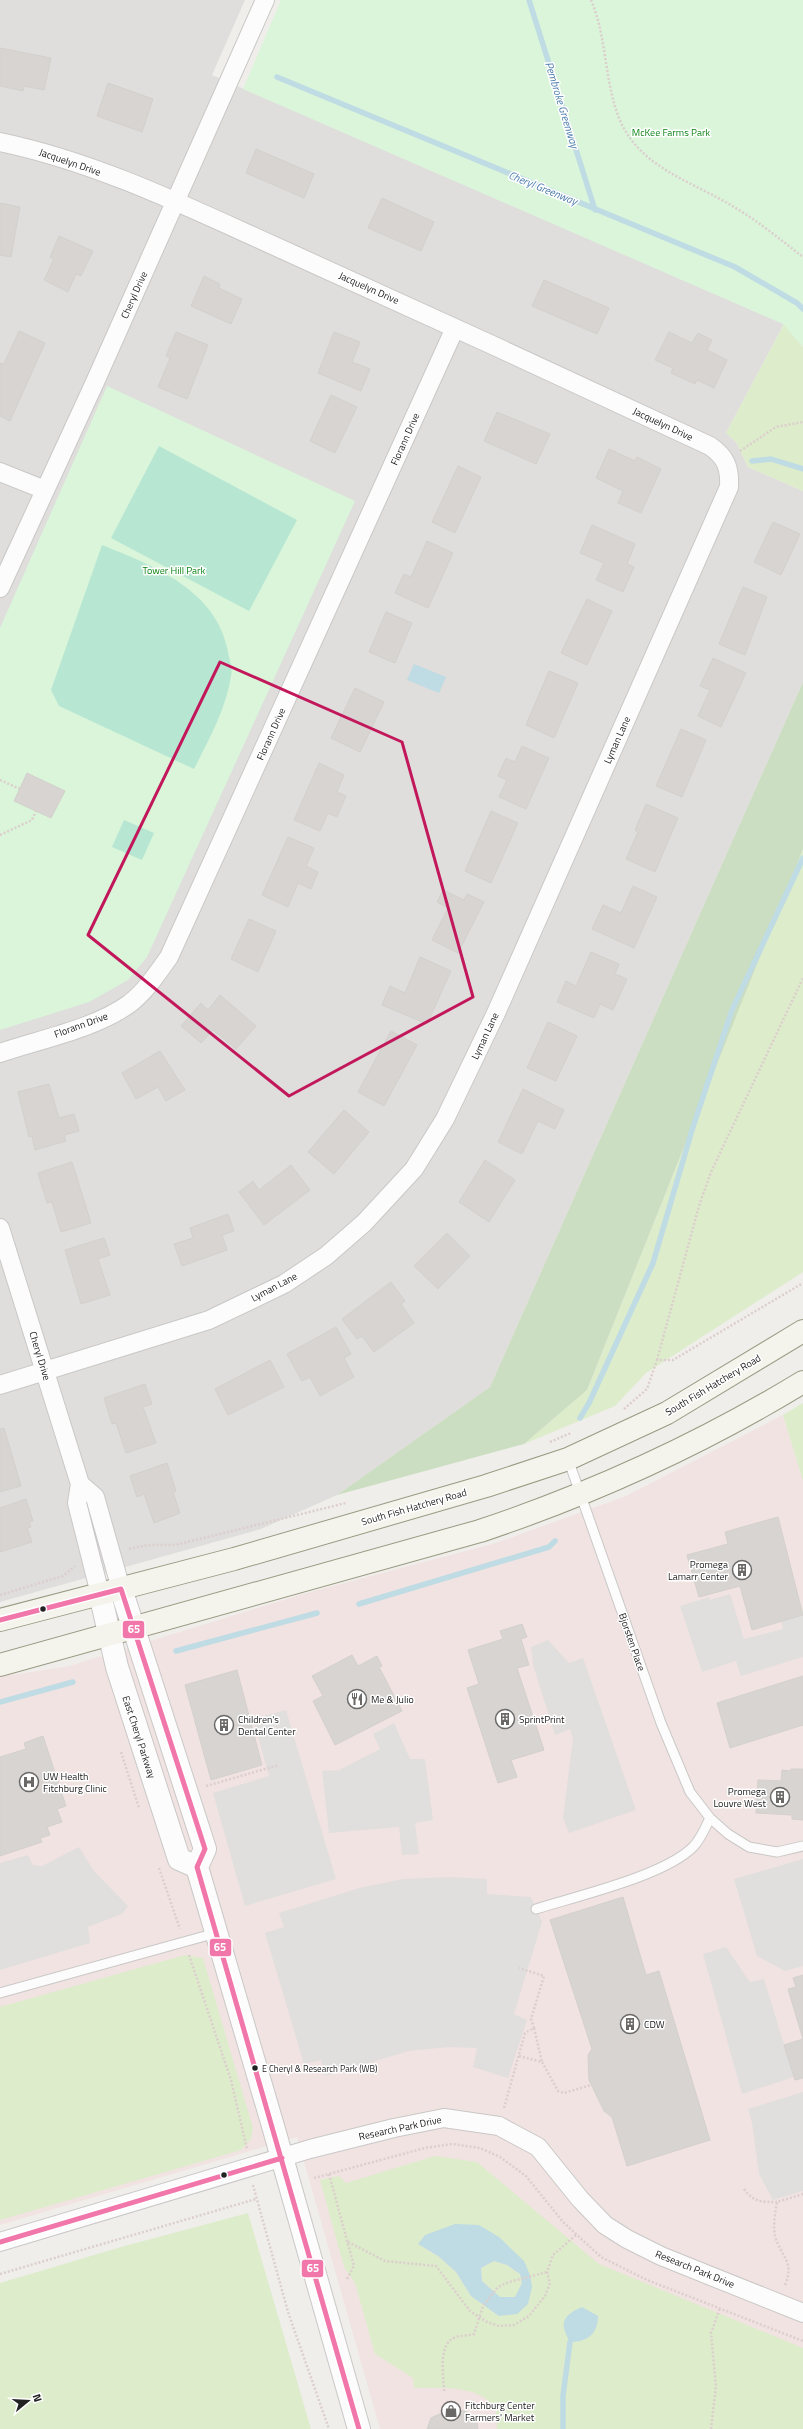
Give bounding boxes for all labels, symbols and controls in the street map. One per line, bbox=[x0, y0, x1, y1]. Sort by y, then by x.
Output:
water label: Pembroke Greenway bbox=[541, 60, 583, 151]
park label: McKee Farms Park bbox=[632, 125, 710, 140]
street label: Jacquelyn Drive bbox=[37, 144, 103, 180]
water label: Cheryl Greenway bbox=[506, 167, 581, 209]
street label: Jacquelyn Drive bbox=[337, 268, 401, 308]
street label: Cheryl Drive bbox=[117, 269, 151, 321]
street label: Jacquelyn Drive bbox=[631, 404, 695, 444]
street label: Florann Drive bbox=[387, 410, 423, 468]
park label: Tower Hill Park bbox=[143, 563, 206, 578]
street label: Florann Drive bbox=[253, 705, 289, 763]
street label: Lyman Lane bbox=[600, 714, 634, 766]
street label: Florann Drive bbox=[52, 1008, 110, 1042]
street label: Lyman Lane bbox=[468, 1010, 502, 1062]
street label: Lyman Lane bbox=[248, 1269, 300, 1305]
street label: Cheryl Drive bbox=[25, 1330, 55, 1382]
street label: South Fish Hatchery Road bbox=[662, 1351, 764, 1419]
street label: South Fish Hatchery Road bbox=[360, 1485, 468, 1529]
place label: Promega Lamarr Center bbox=[668, 1557, 729, 1584]
building icon: Promega Lamarr Center bbox=[731, 1559, 753, 1581]
unlabelled marker bbox=[38, 1604, 48, 1614]
street label: Bjorsten Place bbox=[615, 1611, 649, 1673]
line badge: 65 bbox=[122, 1620, 145, 1639]
text: 65 bbox=[128, 1621, 140, 1637]
restaurant icon: Me & Julio bbox=[346, 1688, 368, 1710]
place label: Me & Julio bbox=[371, 1692, 414, 1707]
street label: East Cheryl Parkway bbox=[119, 1694, 159, 1780]
building icon: SprintPrint bbox=[494, 1708, 516, 1730]
place label: Children's Dental Center bbox=[238, 1712, 296, 1739]
place label: SprintPrint bbox=[519, 1712, 565, 1727]
building icon: Children's Dental Center bbox=[213, 1714, 235, 1736]
place label: UW Health Fitchburg Clinic bbox=[43, 1769, 107, 1796]
hospital icon: UW Health Fitchburg Clinic bbox=[18, 1771, 40, 1793]
place label: Promega Louvre West bbox=[713, 1784, 766, 1811]
building icon: Promega Louvre West bbox=[769, 1786, 791, 1808]
line badge: 65 bbox=[209, 1938, 232, 1957]
text: 65 bbox=[214, 1939, 226, 1955]
building icon: CDW bbox=[619, 2013, 641, 2035]
place label: CDW bbox=[644, 2017, 665, 2032]
place label: E Cheryl & Research Park (WB) bbox=[262, 2062, 377, 2075]
marker: E Cheryl & Research Park (WB) bbox=[250, 2063, 260, 2073]
street label: Research Park Drive bbox=[357, 2112, 443, 2144]
unlabelled marker bbox=[219, 2170, 229, 2180]
street label: Research Park Drive bbox=[653, 2246, 737, 2292]
line badge: 65 bbox=[301, 2259, 324, 2278]
text: 65 bbox=[307, 2260, 319, 2276]
north arrow bbox=[8, 2381, 48, 2421]
text: N bbox=[29, 2392, 46, 2404]
place label: Fitchburg Center Farmers' Market bbox=[465, 2398, 535, 2425]
shop icon: Fitchburg Center Farmers' Market bbox=[440, 2400, 462, 2422]

